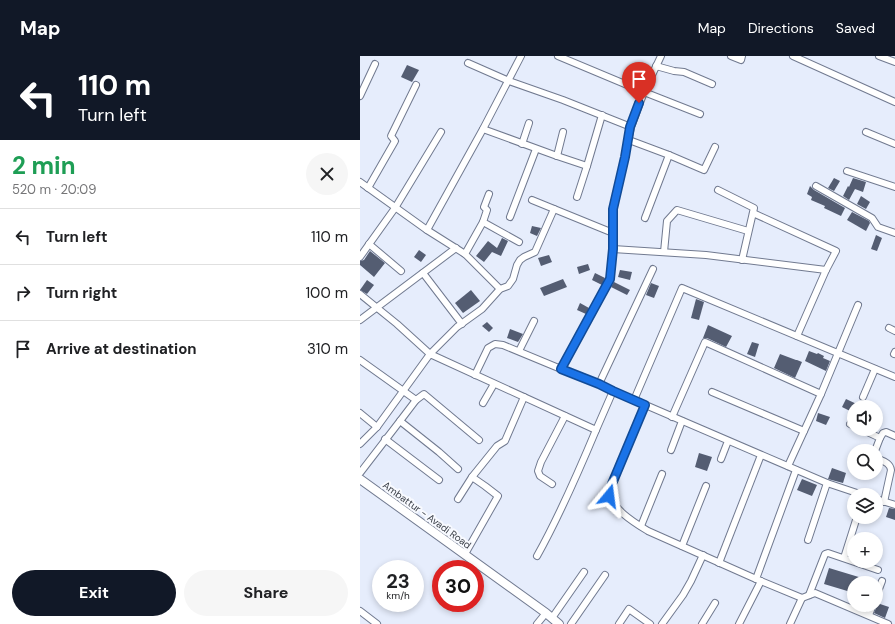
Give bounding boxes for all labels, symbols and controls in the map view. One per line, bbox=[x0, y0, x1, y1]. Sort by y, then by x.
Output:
text: Map bbox=[20, 16, 60, 41]
text: Map bbox=[698, 19, 726, 37]
text: Directions bbox=[748, 19, 814, 37]
text: Saved bbox=[836, 19, 875, 37]
pin bbox=[622, 62, 656, 103]
text: 110 m bbox=[78, 67, 151, 104]
icon: arrive bbox=[628, 68, 650, 90]
icon: left bbox=[12, 72, 64, 124]
text: Turn left bbox=[78, 103, 147, 127]
text: 2 min bbox=[12, 150, 75, 181]
button: close bbox=[306, 153, 348, 195]
text: 520 m · 20:09 bbox=[12, 181, 96, 198]
icon: left bbox=[12, 226, 34, 248]
text: Turn left bbox=[46, 227, 107, 247]
text: 110 m bbox=[311, 227, 348, 247]
icon: right bbox=[12, 282, 34, 304]
text: Turn right bbox=[46, 283, 117, 303]
text: 100 m bbox=[305, 283, 348, 303]
icon: arrive bbox=[12, 338, 34, 360]
text: Arrive at destination bbox=[46, 339, 197, 359]
text: 310 m bbox=[307, 339, 348, 359]
map controls bbox=[847, 400, 883, 612]
button: sound bbox=[847, 400, 883, 436]
button: search bbox=[847, 444, 883, 480]
position arrow bbox=[588, 475, 630, 517]
street label: Ambattur - Avadi Road bbox=[380, 478, 474, 552]
button: layers bbox=[847, 488, 883, 524]
button: + bbox=[847, 532, 883, 568]
speed limit sign: 30 bbox=[432, 560, 484, 612]
text: 23 bbox=[386, 568, 410, 594]
button: Exit bbox=[12, 570, 176, 616]
button: Share bbox=[184, 570, 348, 616]
button: − bbox=[847, 576, 883, 612]
text: km/h bbox=[386, 589, 410, 602]

